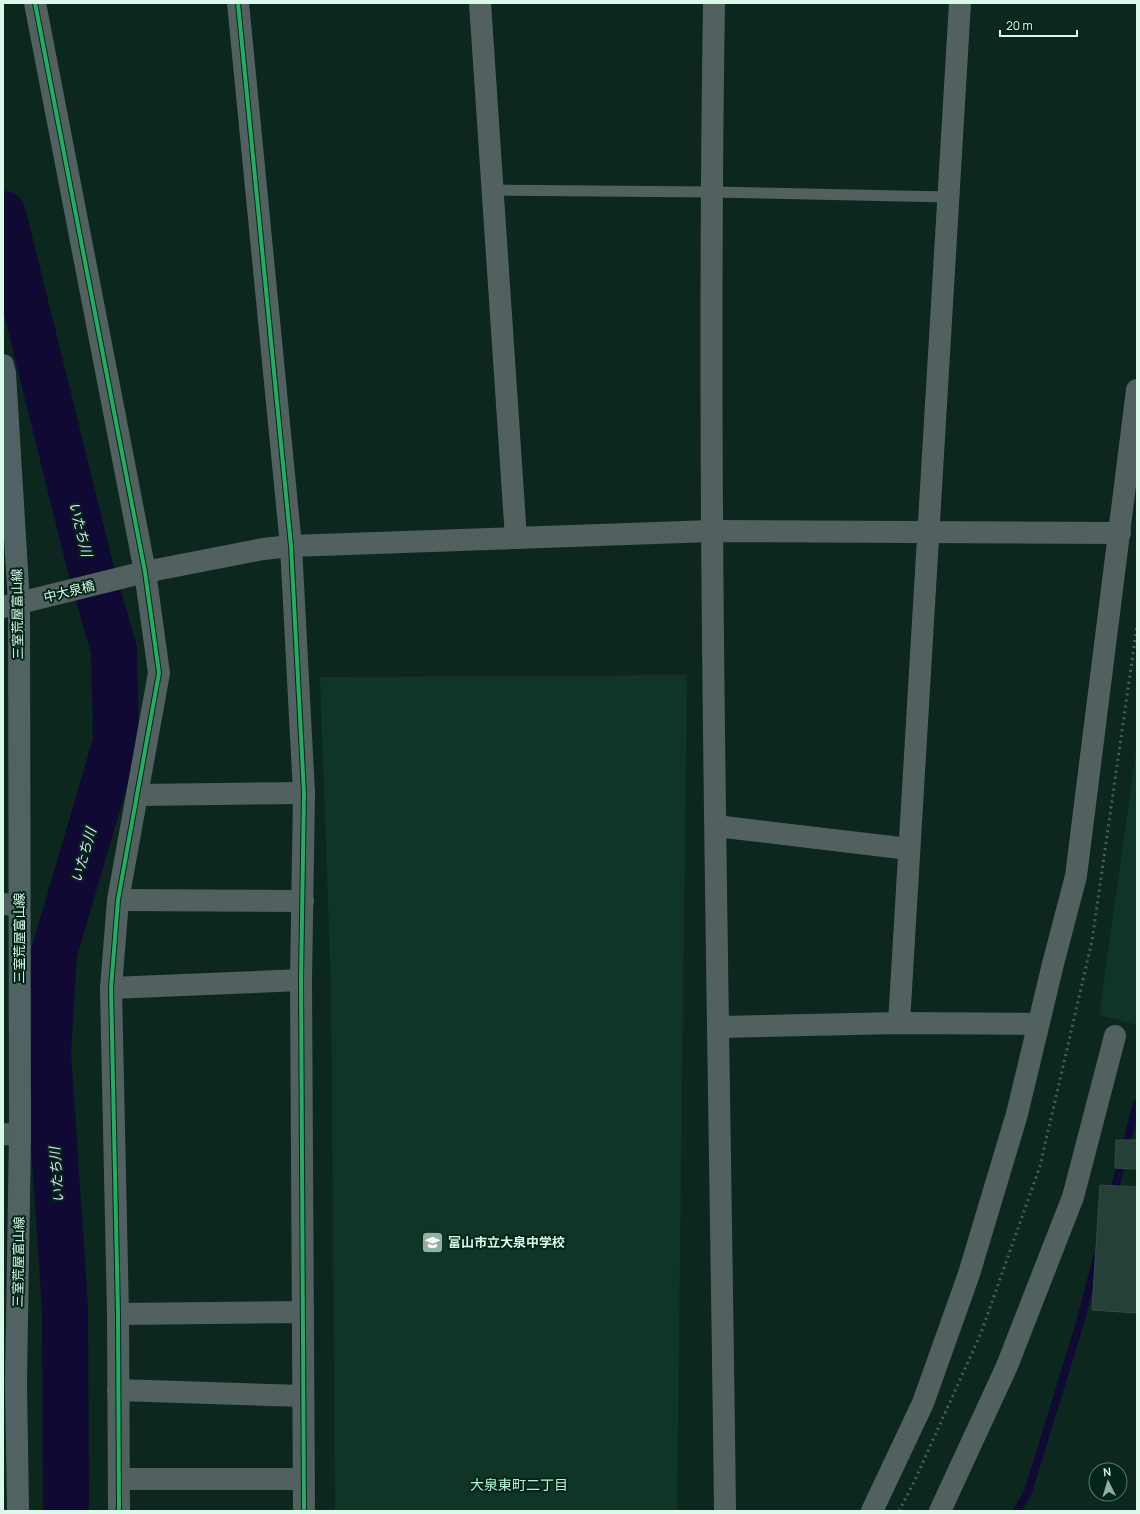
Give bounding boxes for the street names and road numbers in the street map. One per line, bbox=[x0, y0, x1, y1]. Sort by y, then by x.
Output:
street label: 三室荒屋富山線 bbox=[7, 568, 27, 660]
street label: 中大泉橋 bbox=[42, 576, 96, 606]
street label: 三室荒屋富山線 bbox=[10, 892, 28, 984]
street label: 三室荒屋富山線 bbox=[8, 1216, 28, 1308]

